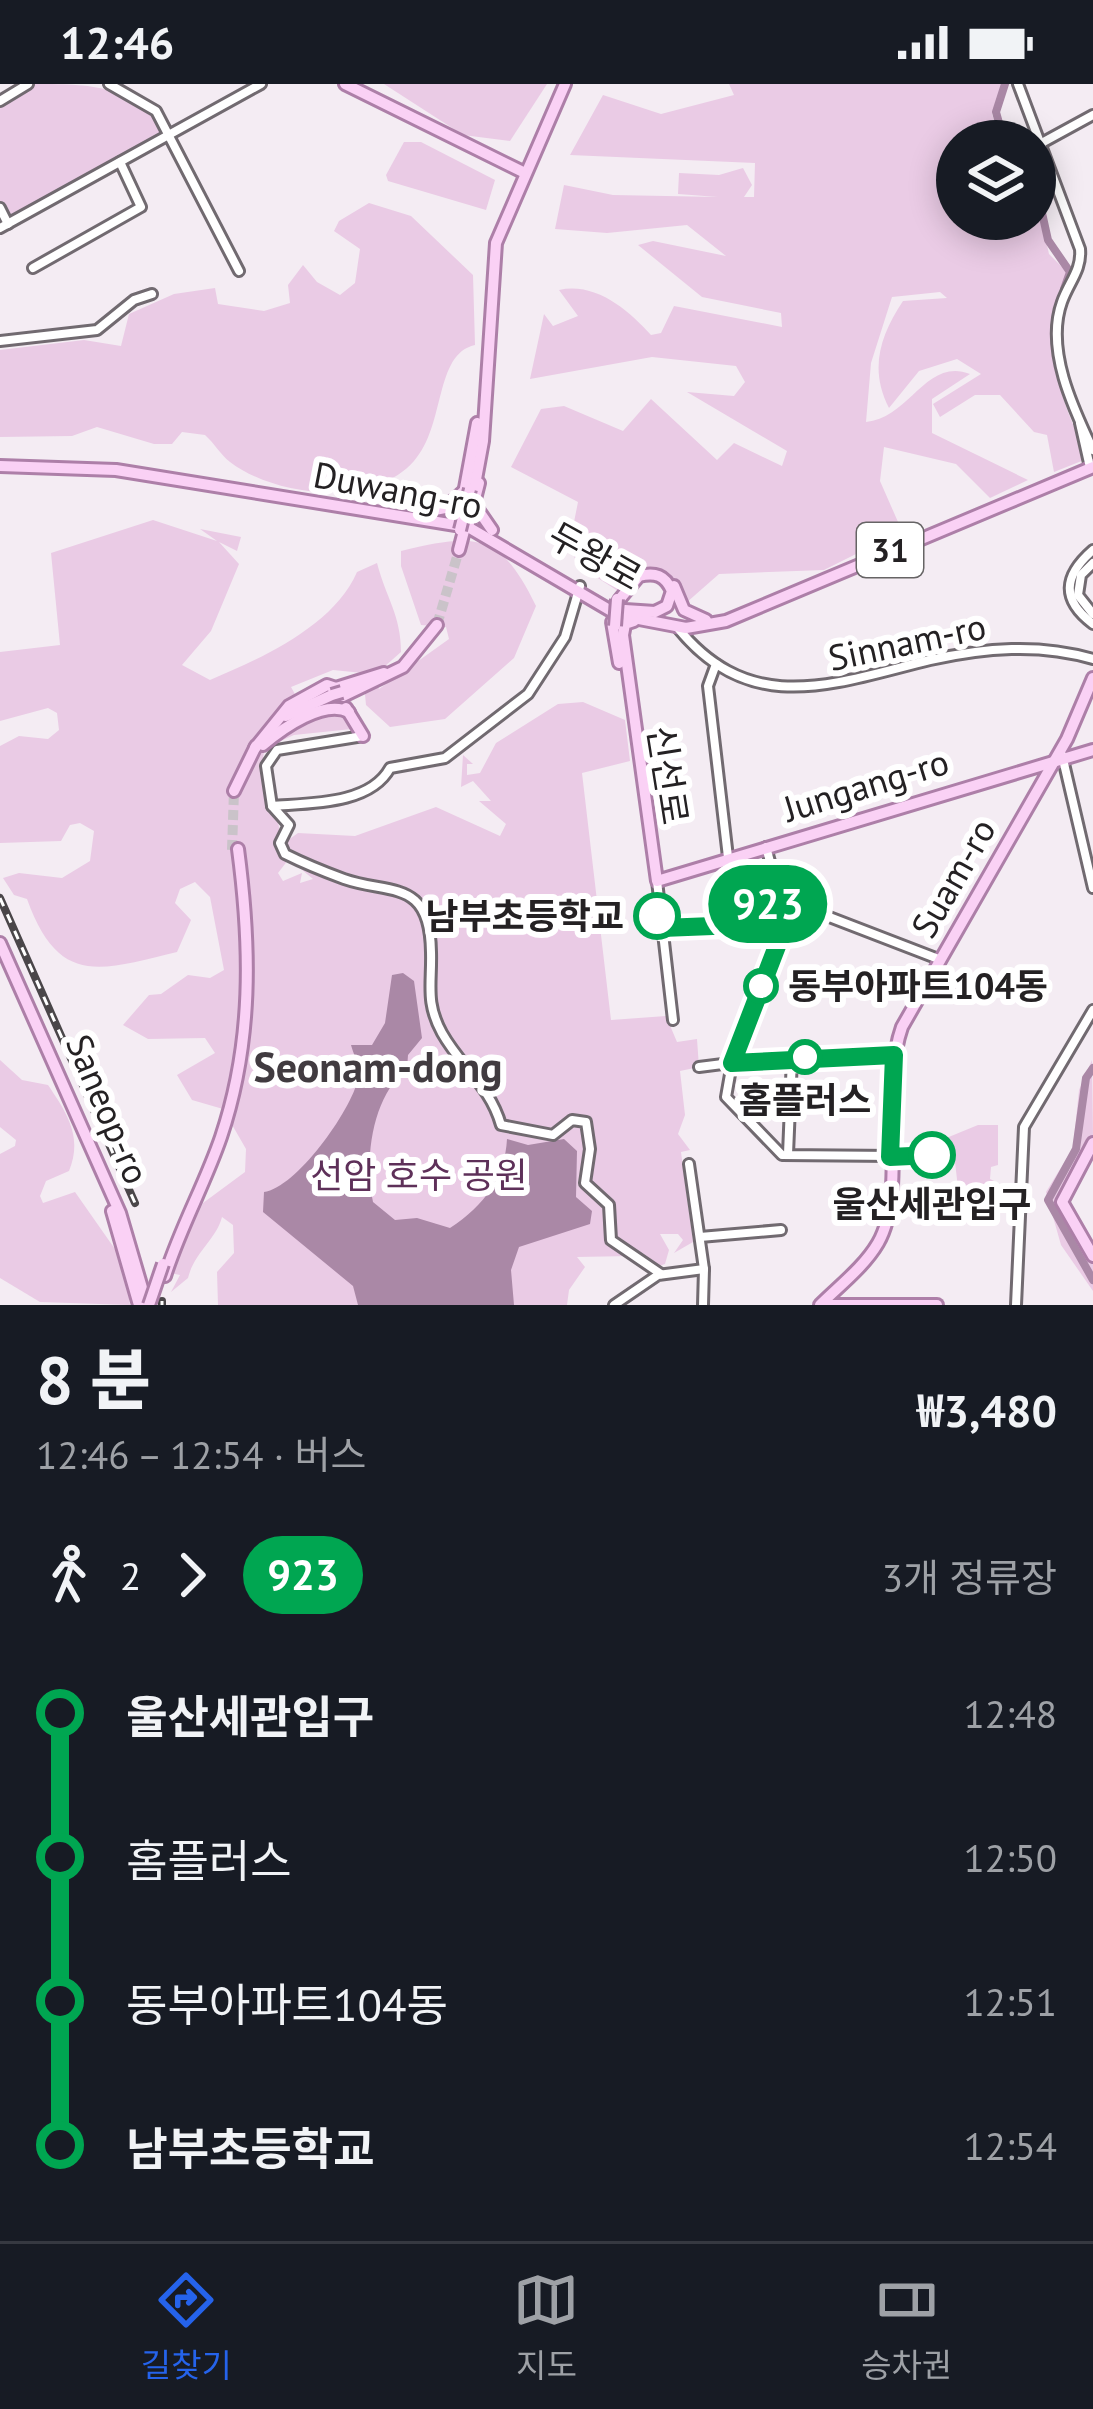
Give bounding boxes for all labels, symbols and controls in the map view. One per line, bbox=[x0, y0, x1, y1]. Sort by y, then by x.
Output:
text: 12:46 bbox=[60, 13, 174, 71]
map controls bbox=[936, 120, 1056, 240]
button: layers bbox=[936, 120, 1056, 240]
street label: Duwang-ro bbox=[310, 450, 486, 529]
street label: 두왕로 bbox=[540, 511, 650, 600]
road number: 31 bbox=[857, 523, 923, 577]
street label: Sinnam-ro bbox=[824, 602, 990, 681]
street label: 신선로 bbox=[638, 722, 699, 828]
street label: Jungang-ro bbox=[776, 737, 954, 832]
street label: Suam-ro bbox=[900, 810, 1005, 946]
line badge: 923 bbox=[699, 865, 837, 943]
text: 923 bbox=[732, 876, 804, 931]
place label: 남부초등학교 bbox=[425, 892, 624, 939]
marker: 남부초등학교 bbox=[635, 894, 679, 938]
place label: 동부아파트104동 bbox=[788, 962, 1048, 1009]
marker: 동부아파트104동 bbox=[745, 970, 777, 1002]
street label: Saneop-ro bbox=[56, 1027, 161, 1191]
district label: Seonam-dong bbox=[253, 1039, 503, 1094]
marker: 홈플러스 bbox=[789, 1041, 821, 1073]
place label: 홈플러스 bbox=[739, 1076, 871, 1123]
marker: 울산세관입구 bbox=[910, 1133, 954, 1177]
park label: 선암 호수 공원 bbox=[310, 1151, 528, 1198]
place label: 울산세관입구 bbox=[833, 1180, 1031, 1227]
text: 8 분 bbox=[36, 1336, 151, 1421]
text: ₩3,480 bbox=[917, 1381, 1057, 1439]
text: 12:46 – 12:54 · 버스 bbox=[36, 1429, 366, 1480]
icon: walk bbox=[36, 1542, 102, 1608]
icon: forward bbox=[159, 1542, 225, 1608]
text: 923 bbox=[267, 1547, 339, 1602]
text: 2 bbox=[120, 1550, 141, 1601]
text: 3개 정류장 bbox=[882, 1552, 1057, 1603]
text: 울산세관입구 bbox=[126, 1687, 374, 1745]
text: 12:48 bbox=[963, 1688, 1057, 1739]
text: 홈플러스 bbox=[126, 1831, 292, 1889]
text: 12:50 bbox=[963, 1832, 1057, 1883]
text: 동부아파트104동 bbox=[126, 1975, 448, 2033]
text: 12:51 bbox=[963, 1976, 1057, 2027]
text: 남부초등학교 bbox=[126, 2119, 374, 2177]
text: 12:54 bbox=[963, 2120, 1057, 2171]
tab: 길찾기 bbox=[141, 2267, 232, 2387]
tab: 지도 bbox=[513, 2267, 579, 2387]
tab: 승차권 bbox=[861, 2267, 952, 2387]

